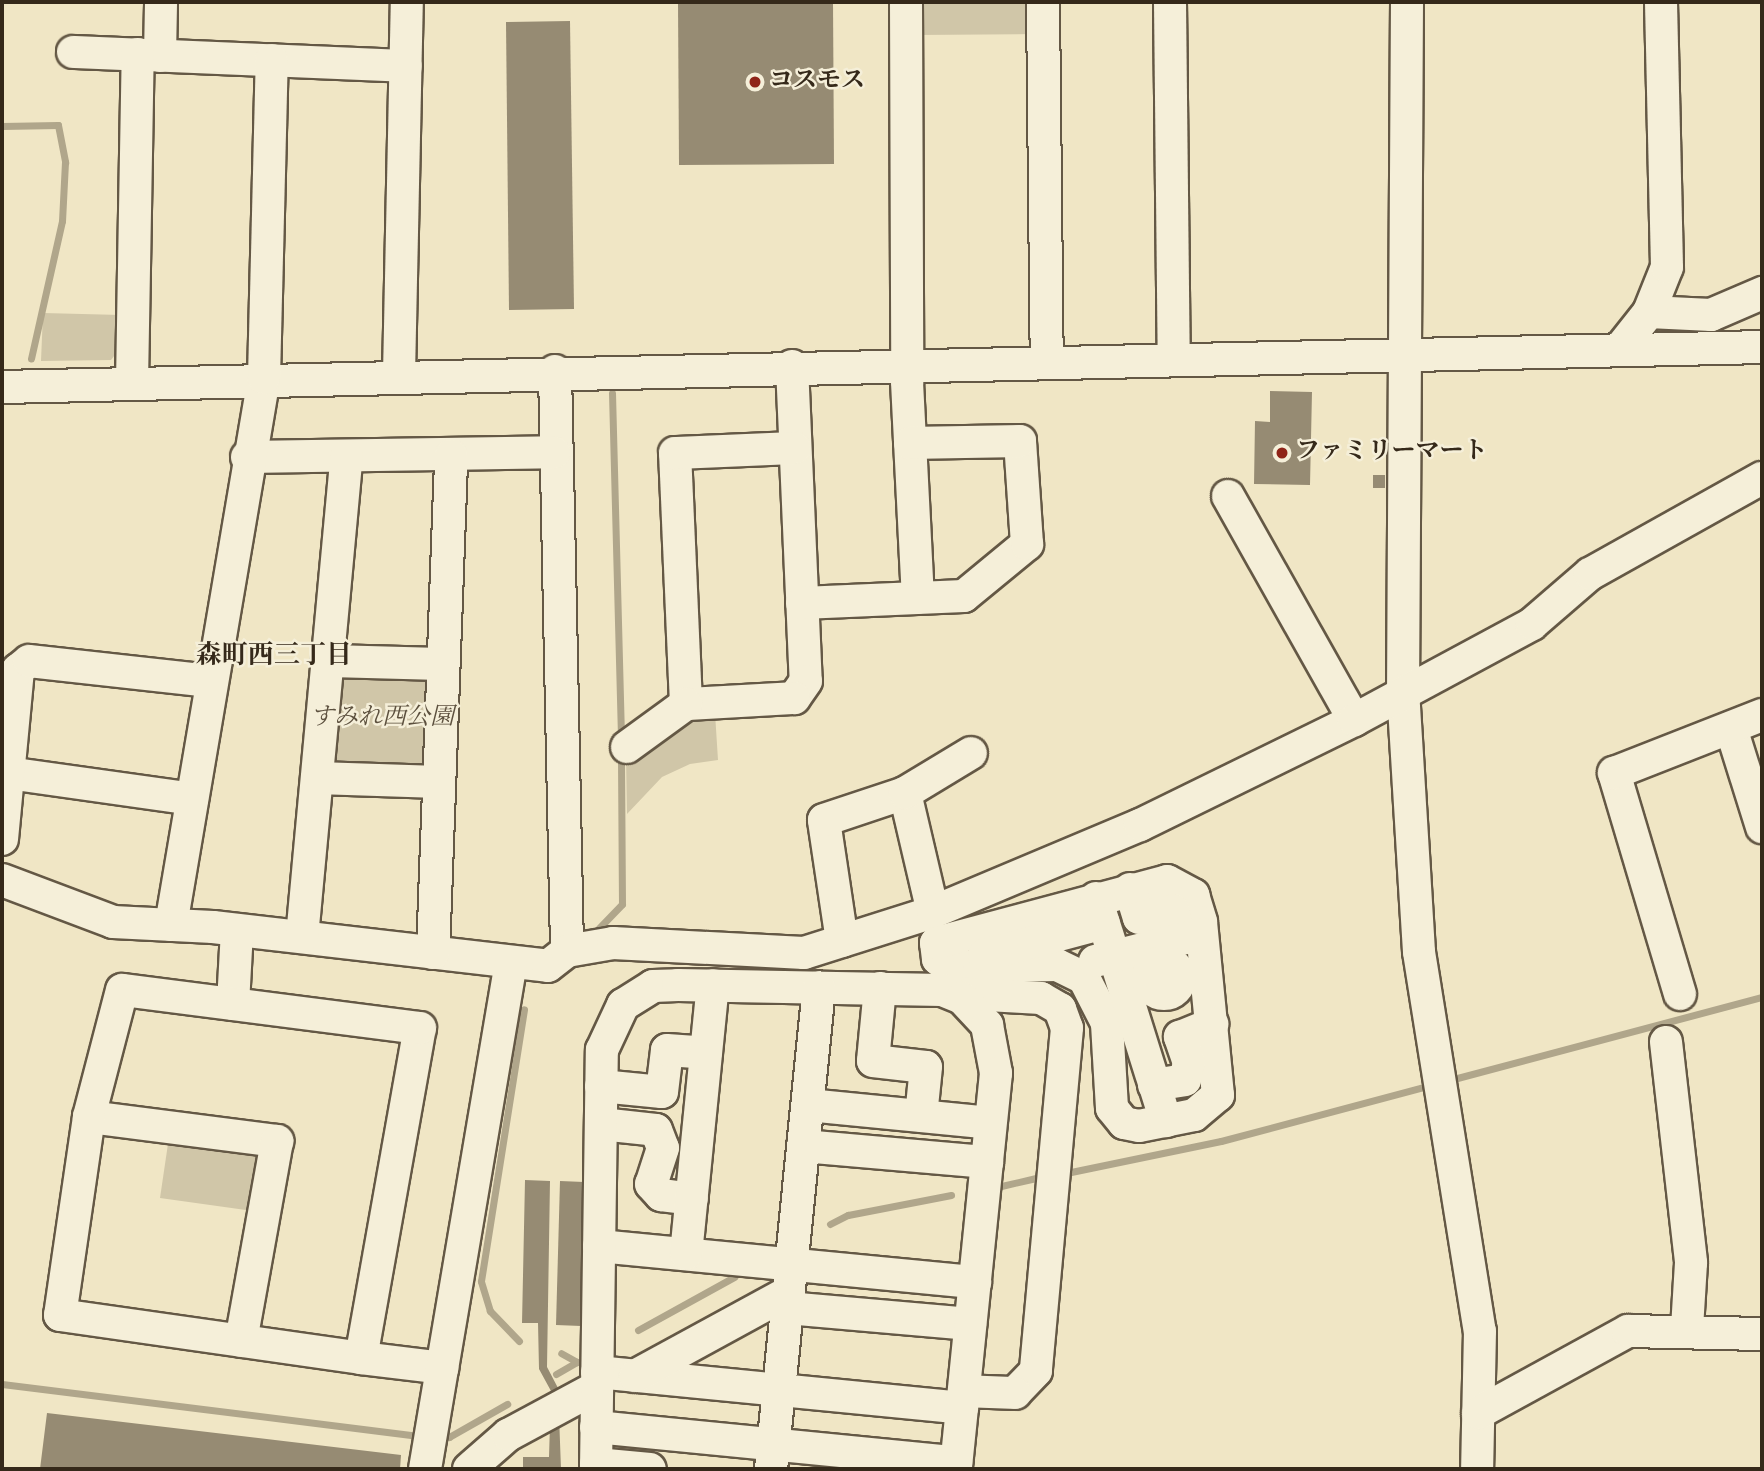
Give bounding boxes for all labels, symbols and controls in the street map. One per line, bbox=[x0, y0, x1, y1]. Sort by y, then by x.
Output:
place label: コスモス bbox=[769, 68, 865, 96]
marker: コスモス bbox=[747, 74, 763, 90]
place label: ファミリーマート bbox=[1296, 439, 1488, 467]
marker: ファミリーマート bbox=[1274, 445, 1290, 461]
district label: 森町西三丁目 bbox=[196, 641, 352, 673]
park label: すみれ西公園 bbox=[310, 705, 454, 733]

